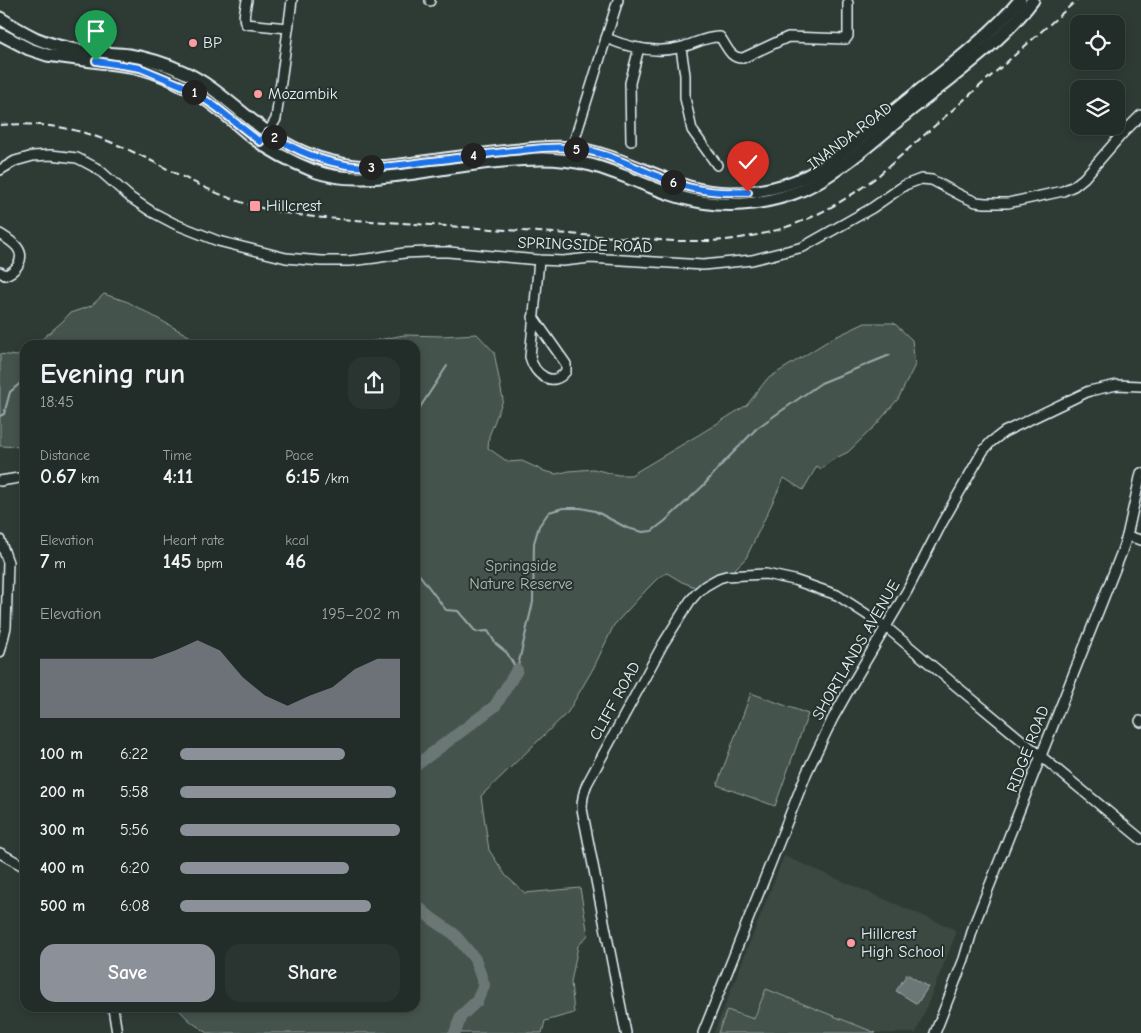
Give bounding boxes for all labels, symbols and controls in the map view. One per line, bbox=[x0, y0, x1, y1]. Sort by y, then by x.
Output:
pin bbox=[75, 10, 117, 61]
map controls bbox=[1070, 15, 1125, 135]
button: locate bbox=[1070, 15, 1125, 70]
icon: arrive bbox=[82, 17, 110, 45]
place label: BP bbox=[203, 34, 222, 52]
marker: BP bbox=[187, 37, 199, 49]
pin: 1 bbox=[182, 80, 206, 104]
button: layers bbox=[1070, 80, 1125, 135]
text: 1 bbox=[192, 84, 197, 101]
place label: Mozambik bbox=[268, 85, 338, 103]
marker: Mozambik bbox=[252, 88, 264, 100]
street label: INANDA ROAD bbox=[804, 99, 896, 173]
pin: 2 bbox=[262, 124, 286, 150]
text: 2 bbox=[271, 129, 278, 146]
pin: 5 bbox=[564, 136, 588, 162]
text: 5 bbox=[573, 141, 580, 158]
pin bbox=[727, 141, 769, 192]
pin: 4 bbox=[460, 142, 486, 168]
text: 4 bbox=[470, 147, 477, 164]
icon: check bbox=[734, 148, 762, 176]
pin: 3 bbox=[358, 154, 384, 180]
text: 3 bbox=[368, 159, 375, 176]
pin: 6 bbox=[660, 170, 686, 194]
text: 6 bbox=[670, 174, 677, 191]
place label: Hillcrest bbox=[266, 197, 322, 215]
marker: Hillcrest bbox=[248, 199, 262, 213]
street label: SPRINGSIDE ROAD bbox=[517, 234, 653, 256]
button: share bbox=[348, 357, 400, 409]
text: Evening run bbox=[40, 358, 185, 390]
text: 18:45 bbox=[40, 393, 74, 411]
text: Distance bbox=[40, 447, 90, 464]
text: Time bbox=[163, 447, 192, 464]
text: Pace bbox=[285, 447, 314, 464]
text: 0.67 bbox=[40, 464, 76, 488]
text: 4:11 bbox=[163, 464, 193, 488]
text: 6:15 bbox=[285, 464, 320, 488]
text: km bbox=[76, 470, 99, 487]
text: /km bbox=[320, 470, 349, 487]
text: Elevation bbox=[40, 532, 94, 549]
text: Heart rate bbox=[163, 532, 224, 549]
text: kcal bbox=[285, 532, 309, 549]
text: 7 bbox=[40, 549, 49, 573]
text: 145 bbox=[163, 549, 192, 573]
text: 46 bbox=[285, 549, 306, 573]
text: m bbox=[49, 555, 66, 572]
text: bpm bbox=[192, 555, 223, 572]
park label: Springside Nature Reserve bbox=[469, 557, 573, 593]
street label: SHORTLANDS AVENUE bbox=[809, 576, 904, 723]
text: Elevation bbox=[40, 605, 101, 623]
text: 195–202 m bbox=[322, 605, 400, 623]
street label: CLIFF ROAD bbox=[586, 659, 644, 743]
street label: RIDGE ROAD bbox=[1003, 703, 1053, 795]
text: 100 m bbox=[40, 745, 83, 763]
text: 6:22 bbox=[120, 745, 148, 763]
text: 200 m bbox=[40, 783, 85, 801]
text: 5:58 bbox=[120, 783, 148, 801]
text: 300 m bbox=[40, 821, 85, 839]
text: 5:56 bbox=[120, 821, 149, 839]
text: 400 m bbox=[40, 859, 84, 877]
text: 6:20 bbox=[120, 859, 150, 877]
text: 500 m bbox=[40, 897, 85, 915]
text: 6:08 bbox=[120, 897, 150, 915]
place label: Hillcrest High School bbox=[861, 925, 944, 961]
marker: Hillcrest High School bbox=[845, 937, 857, 949]
button: Save bbox=[40, 944, 215, 1002]
button: Share bbox=[225, 944, 400, 1002]

